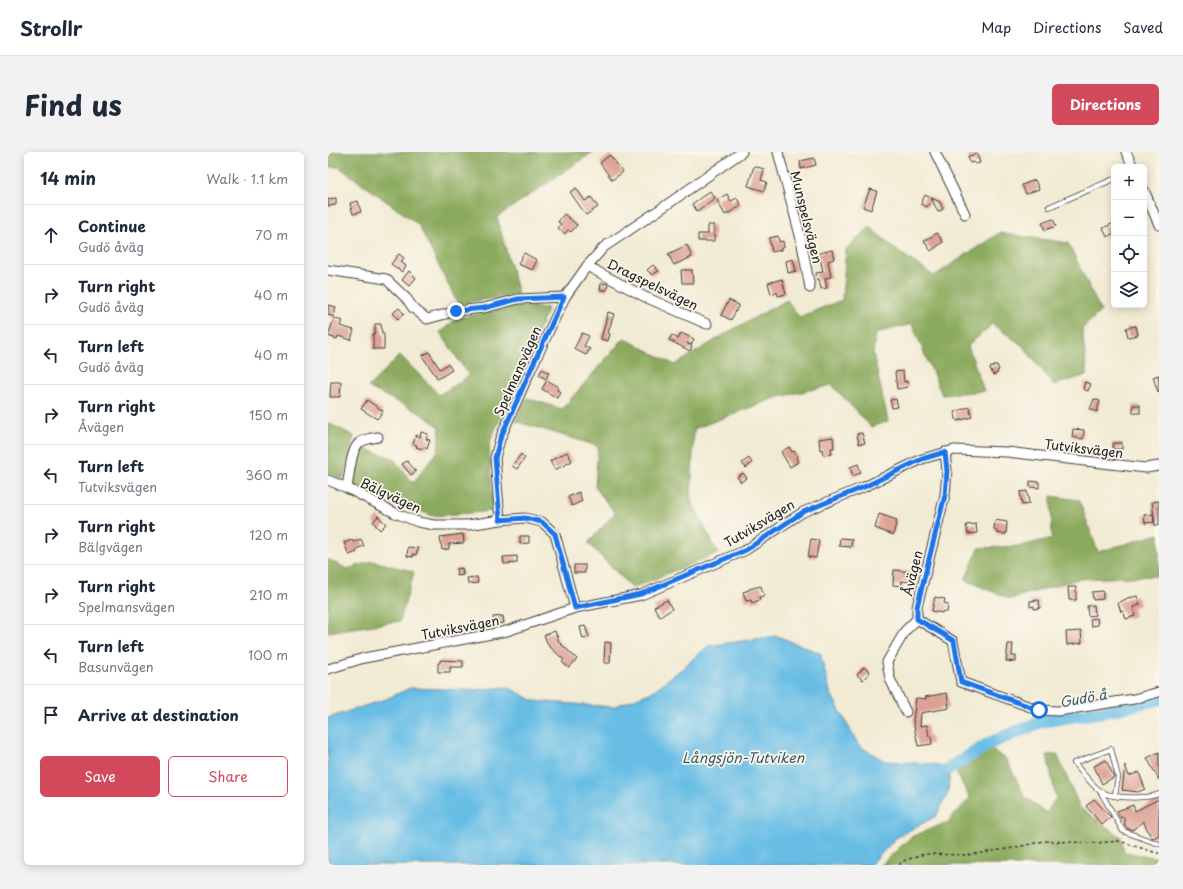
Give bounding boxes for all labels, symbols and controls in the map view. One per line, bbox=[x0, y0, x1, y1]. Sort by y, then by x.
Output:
text: Strollr bbox=[20, 14, 83, 42]
text: Map bbox=[981, 17, 1011, 38]
text: Directions bbox=[1033, 17, 1101, 38]
text: Saved bbox=[1123, 17, 1163, 38]
text: Find us bbox=[24, 83, 122, 126]
button: Directions bbox=[1052, 84, 1159, 125]
map controls bbox=[1111, 164, 1147, 308]
button: + bbox=[1111, 164, 1147, 200]
text: 14 min bbox=[40, 165, 96, 191]
text: Walk · 1.1 km bbox=[207, 169, 288, 188]
street label: Munspelsvägen bbox=[786, 169, 828, 265]
button: − bbox=[1111, 200, 1147, 236]
text: Continue bbox=[78, 214, 146, 237]
icon: ahead bbox=[40, 224, 62, 246]
text: 70 m bbox=[255, 225, 288, 244]
button: locate bbox=[1111, 236, 1147, 272]
text: Gudö åväg bbox=[78, 237, 144, 256]
street label: Dragspelsvägen bbox=[604, 254, 702, 314]
button: layers bbox=[1111, 272, 1147, 308]
text: Turn right bbox=[78, 274, 155, 297]
icon: right bbox=[40, 284, 62, 306]
text: 40 m bbox=[254, 285, 288, 304]
text: Gudö åväg bbox=[78, 297, 144, 316]
route end bbox=[447, 302, 465, 320]
street label: Spelmansvägen bbox=[489, 323, 545, 419]
text: Turn left bbox=[78, 334, 144, 357]
icon: left bbox=[40, 344, 62, 366]
text: 40 m bbox=[254, 345, 288, 364]
text: Gudö åväg bbox=[78, 357, 144, 376]
text: Turn right bbox=[78, 394, 155, 417]
icon: right bbox=[40, 404, 62, 426]
text: 150 m bbox=[249, 405, 288, 424]
text: Åvägen bbox=[78, 417, 124, 436]
street label: Tutviksvägen bbox=[1044, 434, 1124, 462]
text: Turn left bbox=[78, 454, 144, 477]
icon: left bbox=[40, 464, 62, 486]
text: 360 m bbox=[245, 465, 288, 484]
street label: Bälgvägen bbox=[358, 473, 424, 517]
text: Tutviksvägen bbox=[78, 477, 157, 496]
street label: Tutviksvägen bbox=[720, 494, 798, 552]
text: Turn right bbox=[78, 514, 155, 537]
icon: right bbox=[40, 524, 62, 546]
text: 120 m bbox=[249, 525, 288, 544]
text: Bälgvägen bbox=[78, 537, 143, 556]
street label: Åvägen bbox=[897, 548, 927, 598]
text: Turn right bbox=[78, 574, 155, 597]
icon: right bbox=[40, 584, 62, 606]
text: 210 m bbox=[249, 585, 288, 604]
text: Spelmansvägen bbox=[78, 597, 175, 616]
street label: Tutviksvägen bbox=[419, 610, 501, 644]
text: Turn left bbox=[78, 634, 144, 657]
icon: left bbox=[40, 644, 62, 666]
text: 100 m bbox=[248, 645, 288, 664]
text: Basunvägen bbox=[78, 657, 154, 676]
water label: Gudö å bbox=[1058, 683, 1109, 712]
route start bbox=[1030, 701, 1048, 719]
text: Arrive at destination bbox=[78, 703, 239, 726]
icon: arrive bbox=[40, 704, 62, 726]
water label: Långsjön-Tutviken bbox=[682, 747, 805, 768]
button: Save bbox=[40, 756, 160, 797]
button: Share bbox=[168, 756, 288, 797]

